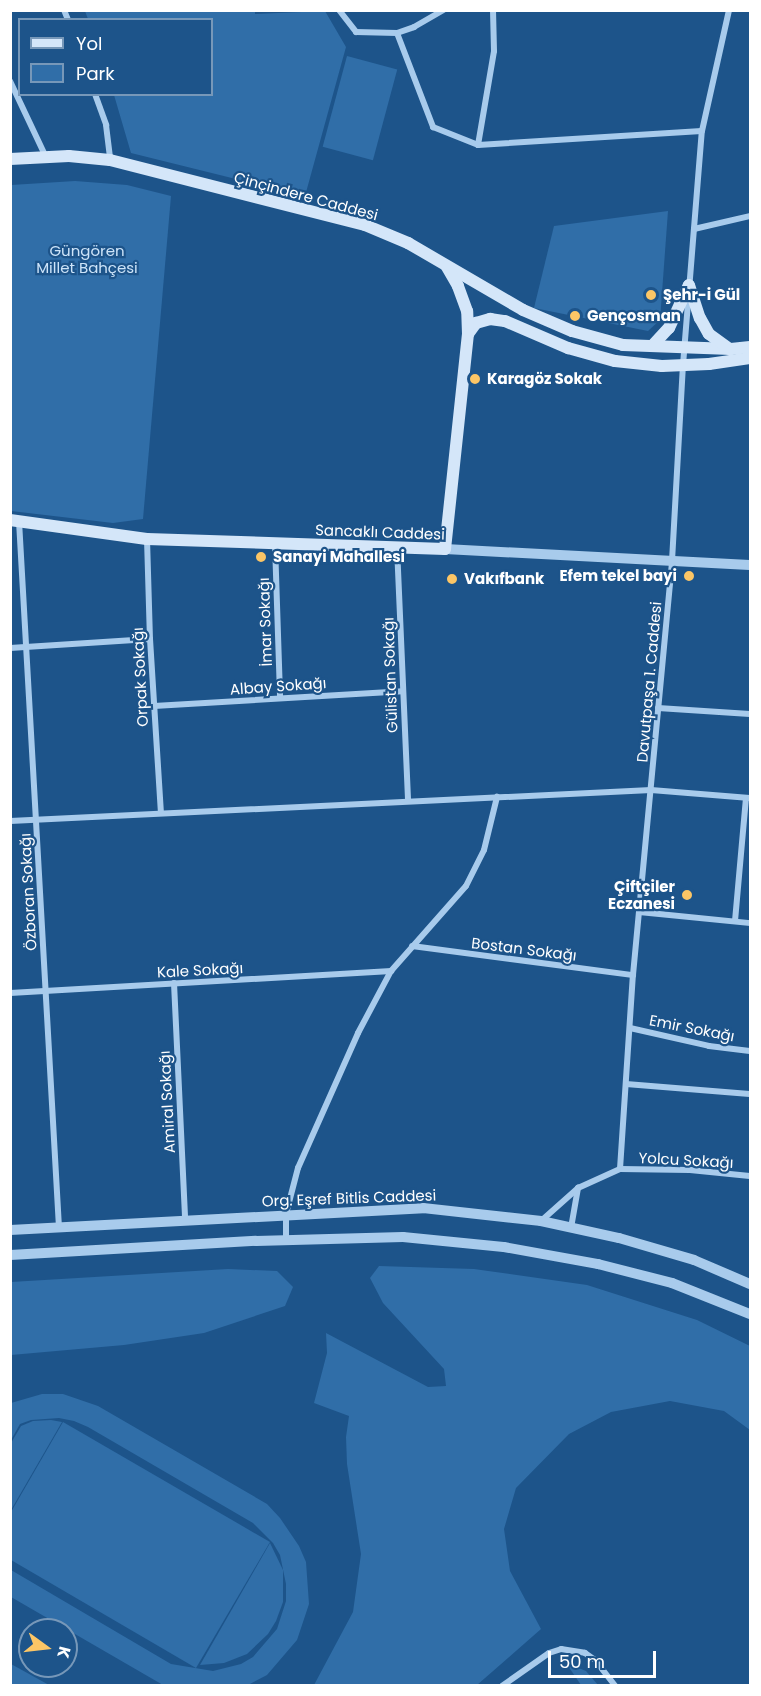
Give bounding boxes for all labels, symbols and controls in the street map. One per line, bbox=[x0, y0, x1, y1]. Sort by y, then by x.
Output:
legend bbox=[18, 18, 213, 96]
text: Yol bbox=[76, 31, 102, 56]
text: Park bbox=[76, 61, 115, 86]
street label: Çinçindere Caddesi bbox=[232, 168, 380, 224]
park label: Güngören Millet Bahçesi bbox=[36, 241, 138, 276]
place label: Şehr-i Gül bbox=[663, 286, 740, 304]
marker: Şehr-i Gül bbox=[644, 288, 658, 302]
place label: Gençosman bbox=[587, 307, 681, 325]
marker: Gençosman bbox=[568, 309, 582, 323]
place label: Karagöz Sokak bbox=[487, 370, 602, 388]
marker: Karagöz Sokak bbox=[468, 372, 482, 386]
street label: Sancaklı Caddesi bbox=[315, 521, 445, 543]
place label: Sanayi Mahallesi bbox=[273, 548, 405, 566]
marker: Sanayi Mahallesi bbox=[254, 550, 268, 564]
place label: Efem tekel bayi bbox=[559, 567, 677, 585]
marker: Efem tekel bayi bbox=[682, 569, 696, 583]
place label: Vakıfbank bbox=[464, 570, 544, 588]
marker: Vakıfbank bbox=[445, 572, 459, 586]
street label: İmar Sokağı bbox=[254, 577, 276, 667]
street label: Davutpaşa 1. Caddesi bbox=[633, 601, 665, 763]
street label: Gülistan Sokağı bbox=[379, 617, 401, 733]
street label: Orpak Sokağı bbox=[128, 627, 152, 727]
street label: Albay Sokağı bbox=[229, 674, 327, 698]
street label: Özboran Sokağı bbox=[16, 833, 40, 951]
place label: Çiftçiler Eczanesi bbox=[608, 877, 675, 912]
marker: Çiftçiler Eczanesi bbox=[680, 888, 694, 902]
street label: Bostan Sokağı bbox=[470, 934, 578, 964]
street label: Kale Sokağı bbox=[156, 959, 244, 981]
street label: Emir Sokağı bbox=[648, 1011, 736, 1045]
street label: Amiral Sokağı bbox=[155, 1050, 179, 1154]
street label: Yolcu Sokağı bbox=[638, 1149, 734, 1171]
street label: Org. Eşref Bitlis Caddesi bbox=[262, 1186, 436, 1210]
north arrow bbox=[18, 1618, 78, 1678]
scale bar bbox=[551, 1639, 659, 1677]
text: K bbox=[51, 1644, 76, 1661]
text: 50 m bbox=[559, 1649, 605, 1674]

